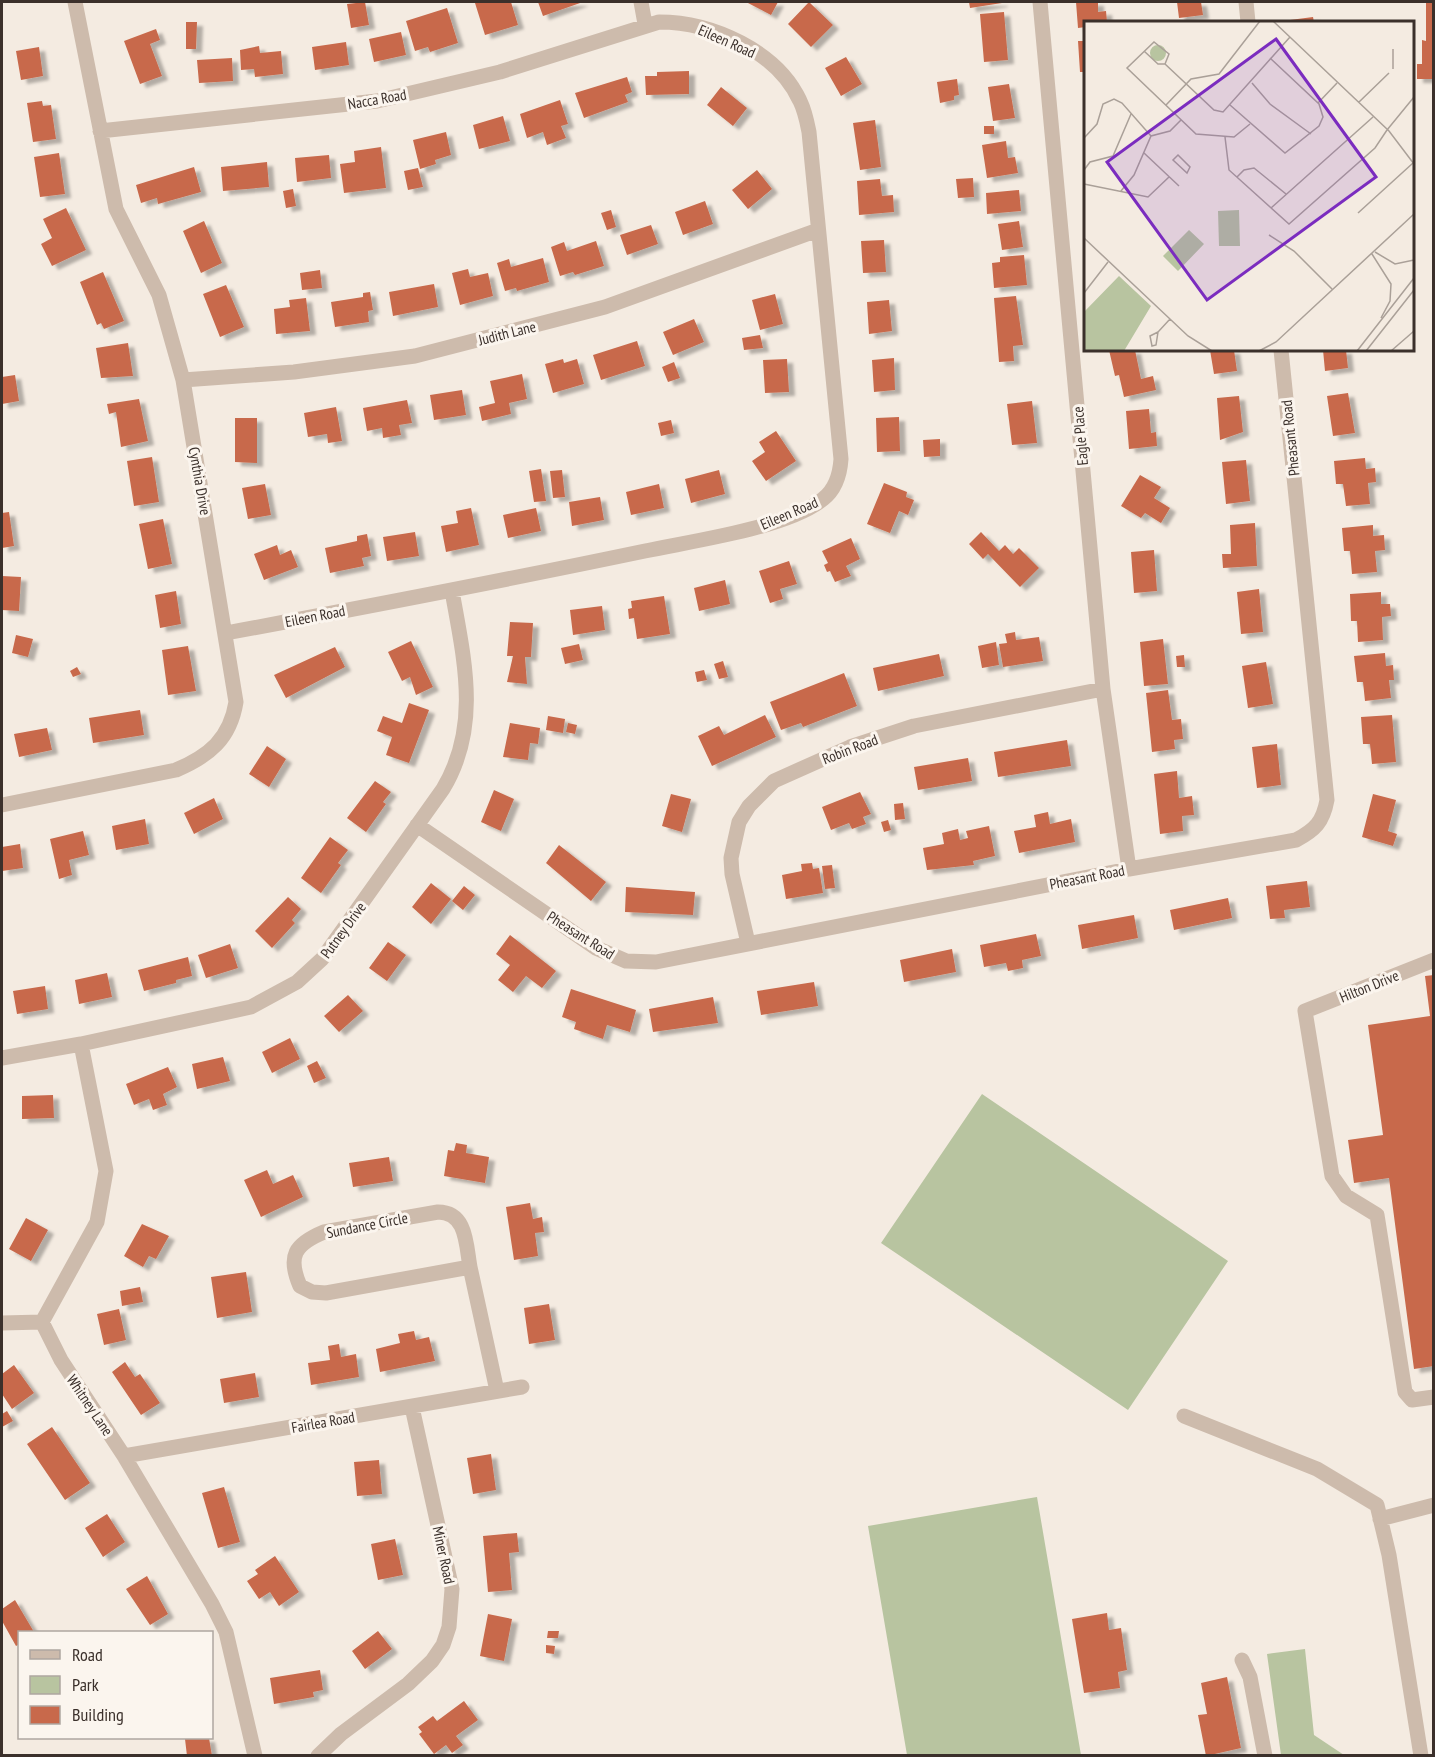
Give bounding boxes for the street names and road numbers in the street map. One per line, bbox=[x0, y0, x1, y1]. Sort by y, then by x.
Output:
street label: Eileen Road bbox=[695, 20, 759, 62]
street label: Nacca Road bbox=[346, 84, 408, 114]
street label: Judith Lane bbox=[475, 317, 538, 350]
street label: Pheasant Road bbox=[1277, 399, 1303, 477]
street label: Eagle Place bbox=[1068, 406, 1092, 466]
street label: Cynthia Drive bbox=[185, 445, 215, 517]
street label: Eileen Road bbox=[757, 492, 821, 534]
street label: Eileen Road bbox=[283, 601, 347, 631]
street label: Robin Road bbox=[819, 730, 881, 768]
street label: Pheasant Road bbox=[1048, 860, 1126, 894]
street label: Putney Drive bbox=[316, 898, 370, 962]
street label: Pheasant Road bbox=[544, 907, 618, 963]
street label: Hilton Drive bbox=[1337, 966, 1401, 1006]
street label: Sundance Circle bbox=[325, 1208, 409, 1242]
street label: Whitney Lane bbox=[63, 1371, 117, 1439]
street label: Fairlea Road bbox=[290, 1407, 356, 1437]
street label: Miner Road bbox=[429, 1524, 459, 1586]

